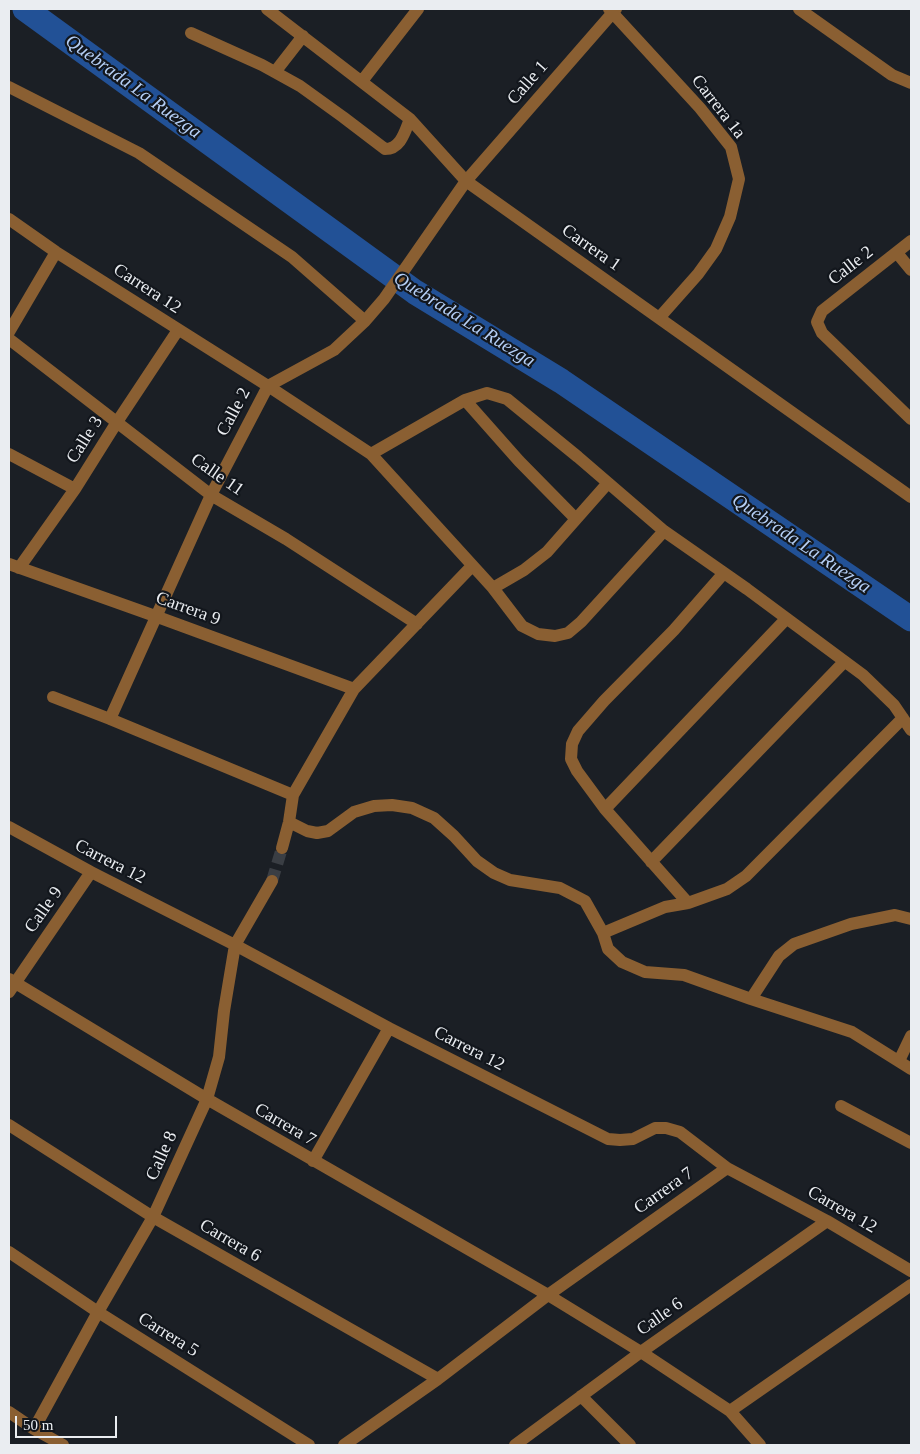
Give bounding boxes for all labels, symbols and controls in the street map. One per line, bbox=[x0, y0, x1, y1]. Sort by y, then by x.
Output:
water label: Quebrada La Ruezga bbox=[61, 30, 205, 144]
street label: Calle 1 bbox=[503, 56, 553, 110]
street label: Carrera 1a bbox=[686, 71, 750, 143]
street label: Carrera 1 bbox=[557, 220, 625, 276]
street label: Calle 2 bbox=[824, 242, 878, 290]
street label: Carrera 12 bbox=[109, 259, 185, 319]
water label: Quebrada La Ruezga bbox=[389, 267, 539, 373]
street label: Calle 2 bbox=[212, 384, 256, 440]
street label: Calle 3 bbox=[62, 412, 108, 468]
street label: Calle 11 bbox=[186, 449, 248, 501]
water label: Quebrada La Ruezga bbox=[727, 489, 875, 599]
street label: Carrera 9 bbox=[153, 587, 223, 631]
street label: Carrera 12 bbox=[71, 835, 149, 889]
street label: Calle 9 bbox=[20, 883, 68, 937]
street label: Carrera 12 bbox=[430, 1022, 508, 1076]
street label: Carrera 7 bbox=[250, 1099, 320, 1151]
street label: Calle 8 bbox=[142, 1128, 182, 1184]
street label: Carrera 7 bbox=[630, 1163, 698, 1219]
street label: Carrera 12 bbox=[803, 1182, 881, 1238]
street label: Carrera 6 bbox=[195, 1215, 265, 1267]
street label: Calle 6 bbox=[633, 1293, 687, 1341]
street label: Carrera 5 bbox=[134, 1308, 202, 1362]
scale bar bbox=[18, 1406, 120, 1438]
text: 50 m bbox=[23, 1417, 53, 1433]

